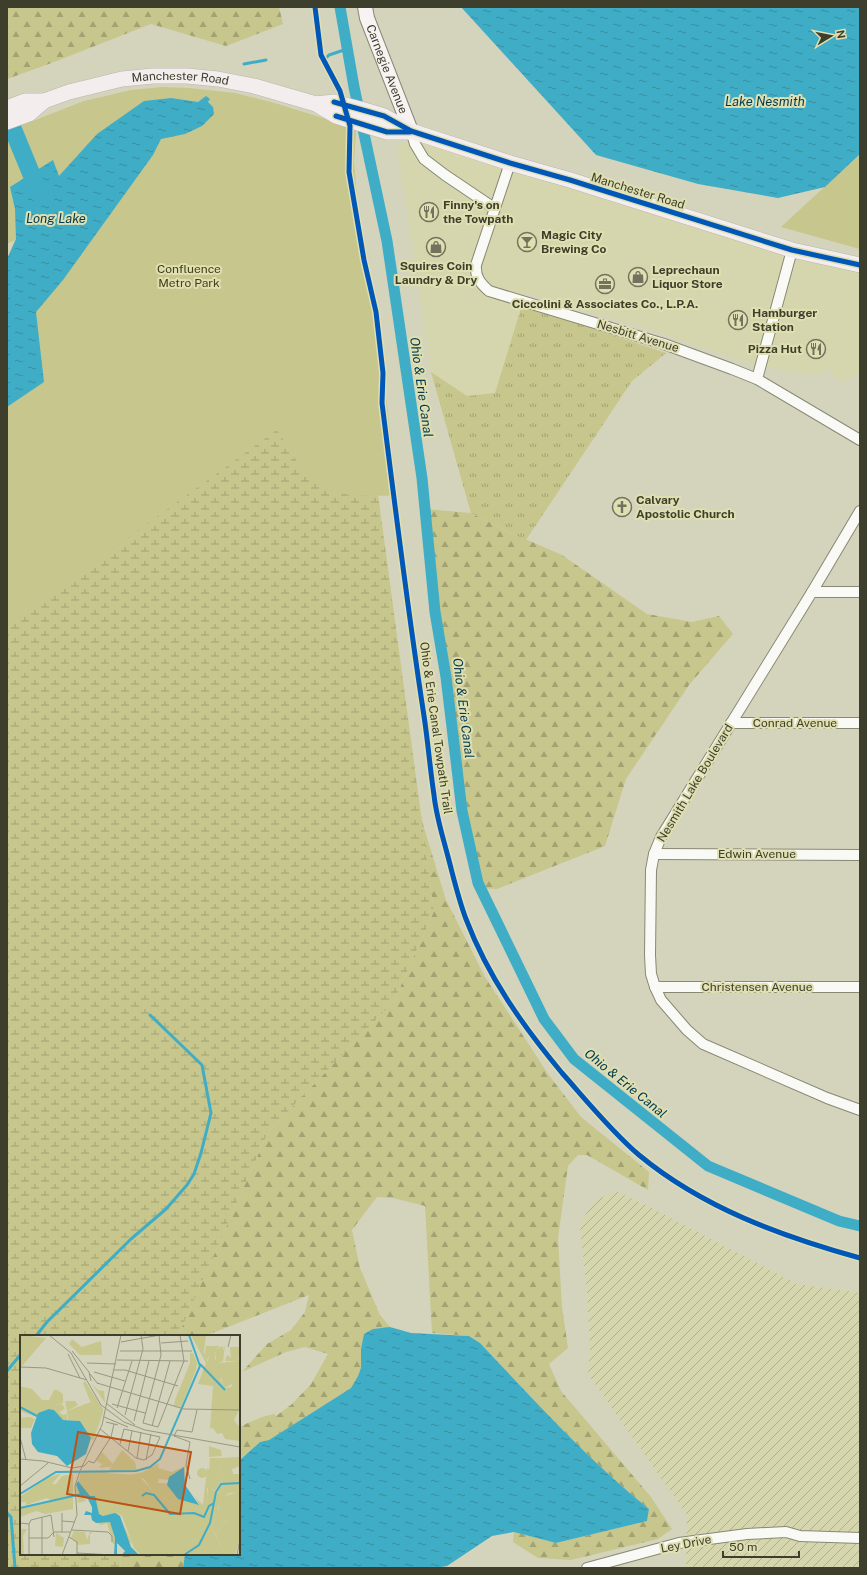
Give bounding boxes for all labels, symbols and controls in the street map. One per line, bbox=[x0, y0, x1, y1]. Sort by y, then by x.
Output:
north arrow bbox=[811, 16, 851, 56]
street label: Carnegie Avenue bbox=[363, 22, 411, 116]
text: N bbox=[834, 29, 848, 40]
street label: Manchester Road bbox=[131, 69, 230, 88]
water label: Lake Nesmith bbox=[725, 94, 805, 109]
street label: Manchester Road bbox=[589, 170, 687, 212]
place label: Finny's on the Towpath bbox=[443, 198, 513, 226]
restaurant icon: Finny's on the Towpath bbox=[418, 201, 440, 223]
water label: Long Lake bbox=[26, 211, 86, 226]
place label: Magic City Brewing Co bbox=[541, 228, 607, 256]
bar icon: Magic City Brewing Co bbox=[516, 231, 538, 253]
shop icon: Squires Coin Laundry & Dry bbox=[425, 236, 447, 258]
place label: Squires Coin Laundry & Dry bbox=[395, 259, 477, 287]
park label: Confluence Metro Park bbox=[157, 262, 221, 290]
place label: Leprechaun Liquor Store bbox=[652, 263, 723, 291]
shop icon: Leprechaun Liquor Store bbox=[627, 266, 649, 288]
office icon: Ciccolini & Associates Co., L.P.A. bbox=[594, 273, 616, 295]
place label: Ciccolini & Associates Co., L.P.A. bbox=[512, 297, 698, 311]
place label: Hamburger Station bbox=[752, 306, 817, 334]
restaurant icon: Hamburger Station bbox=[727, 309, 749, 331]
street label: Nesbitt Avenue bbox=[595, 317, 681, 355]
water label: Ohio & Erie Canal bbox=[407, 336, 436, 438]
restaurant icon: Pizza Hut bbox=[805, 338, 827, 360]
place label: Pizza Hut bbox=[748, 342, 802, 356]
place label: Calvary Apostolic Church bbox=[636, 493, 735, 521]
church icon: Calvary Apostolic Church bbox=[611, 496, 633, 518]
street label: Ohio & Erie Canal Towpath Trail bbox=[417, 641, 455, 815]
water label: Ohio & Erie Canal bbox=[450, 657, 477, 759]
street label: Conrad Avenue bbox=[753, 716, 837, 730]
street label: Nesmith Lake Boulevard bbox=[654, 721, 736, 845]
street label: Edwin Avenue bbox=[718, 847, 796, 861]
street label: Christensen Avenue bbox=[702, 980, 813, 994]
water label: Ohio & Erie Canal bbox=[582, 1046, 670, 1121]
inset map bbox=[20, 1335, 240, 1555]
street label: Ley Drive bbox=[659, 1532, 713, 1556]
scale bar bbox=[723, 1533, 799, 1559]
text: 50 m bbox=[729, 1540, 757, 1554]

